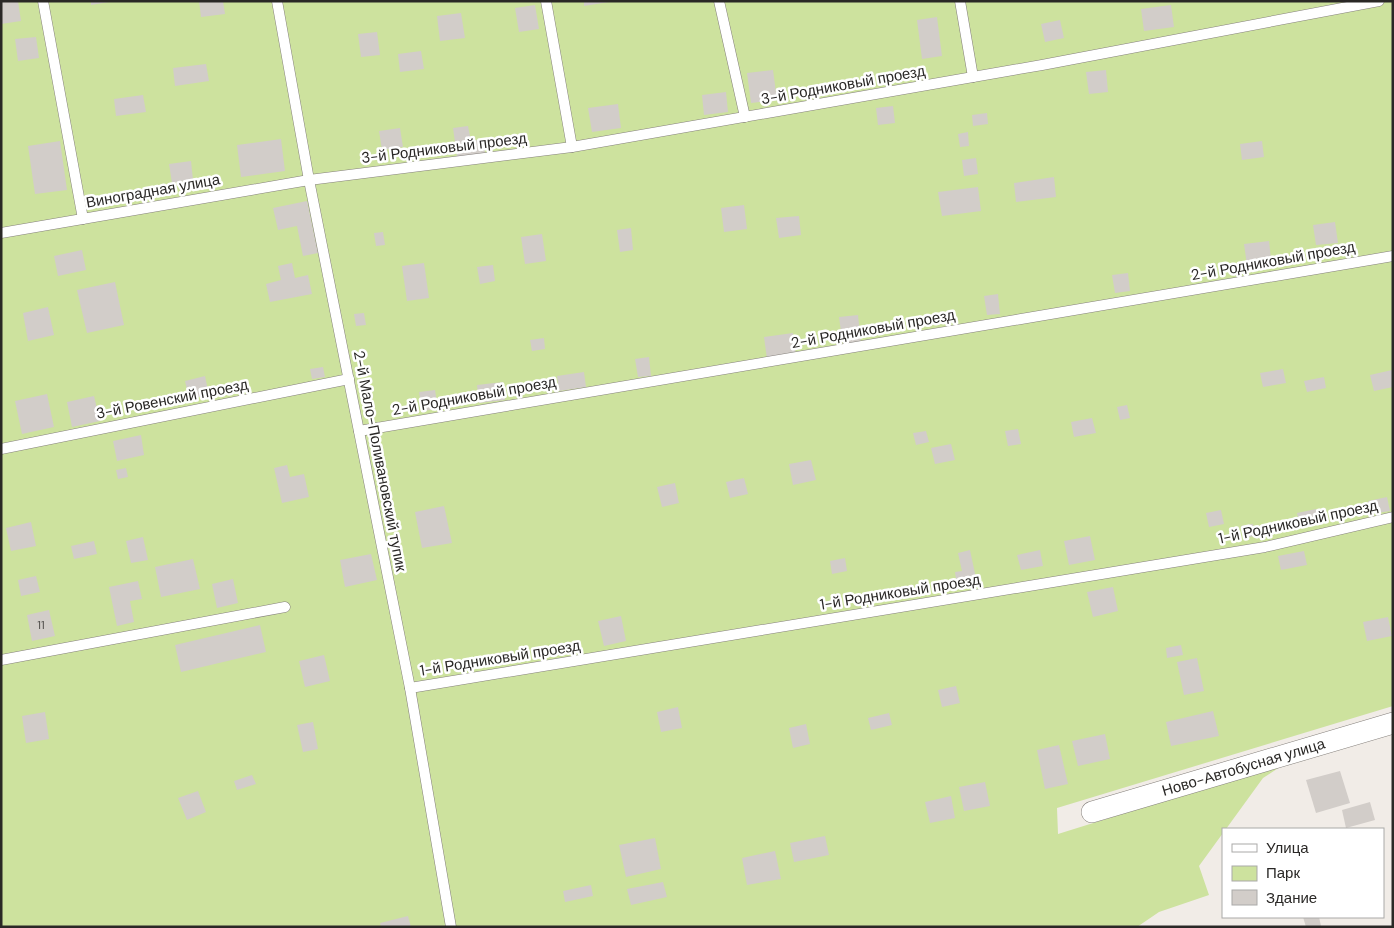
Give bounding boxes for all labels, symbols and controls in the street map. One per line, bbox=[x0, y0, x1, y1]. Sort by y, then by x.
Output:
street label: 3-й Родниковый проезд bbox=[759, 61, 927, 109]
street label: 3-й Родниковый проезд bbox=[360, 128, 528, 168]
street label: Виноградная улица bbox=[84, 169, 222, 213]
street label: 2-й Родниковый проезд bbox=[1189, 237, 1357, 285]
street label: 2-й Родниковый проезд bbox=[789, 305, 957, 353]
street label: 2-й Мало-Поливановский тупик bbox=[349, 349, 411, 573]
street label: 2-й Родниковый проезд bbox=[390, 372, 558, 420]
street label: 3-й Ровенский проезд bbox=[94, 374, 250, 424]
street label: 1-й Родниковый проезд bbox=[1217, 495, 1380, 549]
street label: 1-й Родниковый проезд bbox=[818, 569, 982, 615]
house number: 11 bbox=[37, 617, 45, 633]
street label: 1-й Родниковый проезд bbox=[418, 635, 582, 681]
street label: Ново-Автобусная улица bbox=[1159, 733, 1328, 801]
legend bbox=[1222, 828, 1384, 918]
text: Улица bbox=[1266, 838, 1309, 858]
text: Парк bbox=[1266, 863, 1300, 883]
text: Здание bbox=[1266, 888, 1317, 908]

